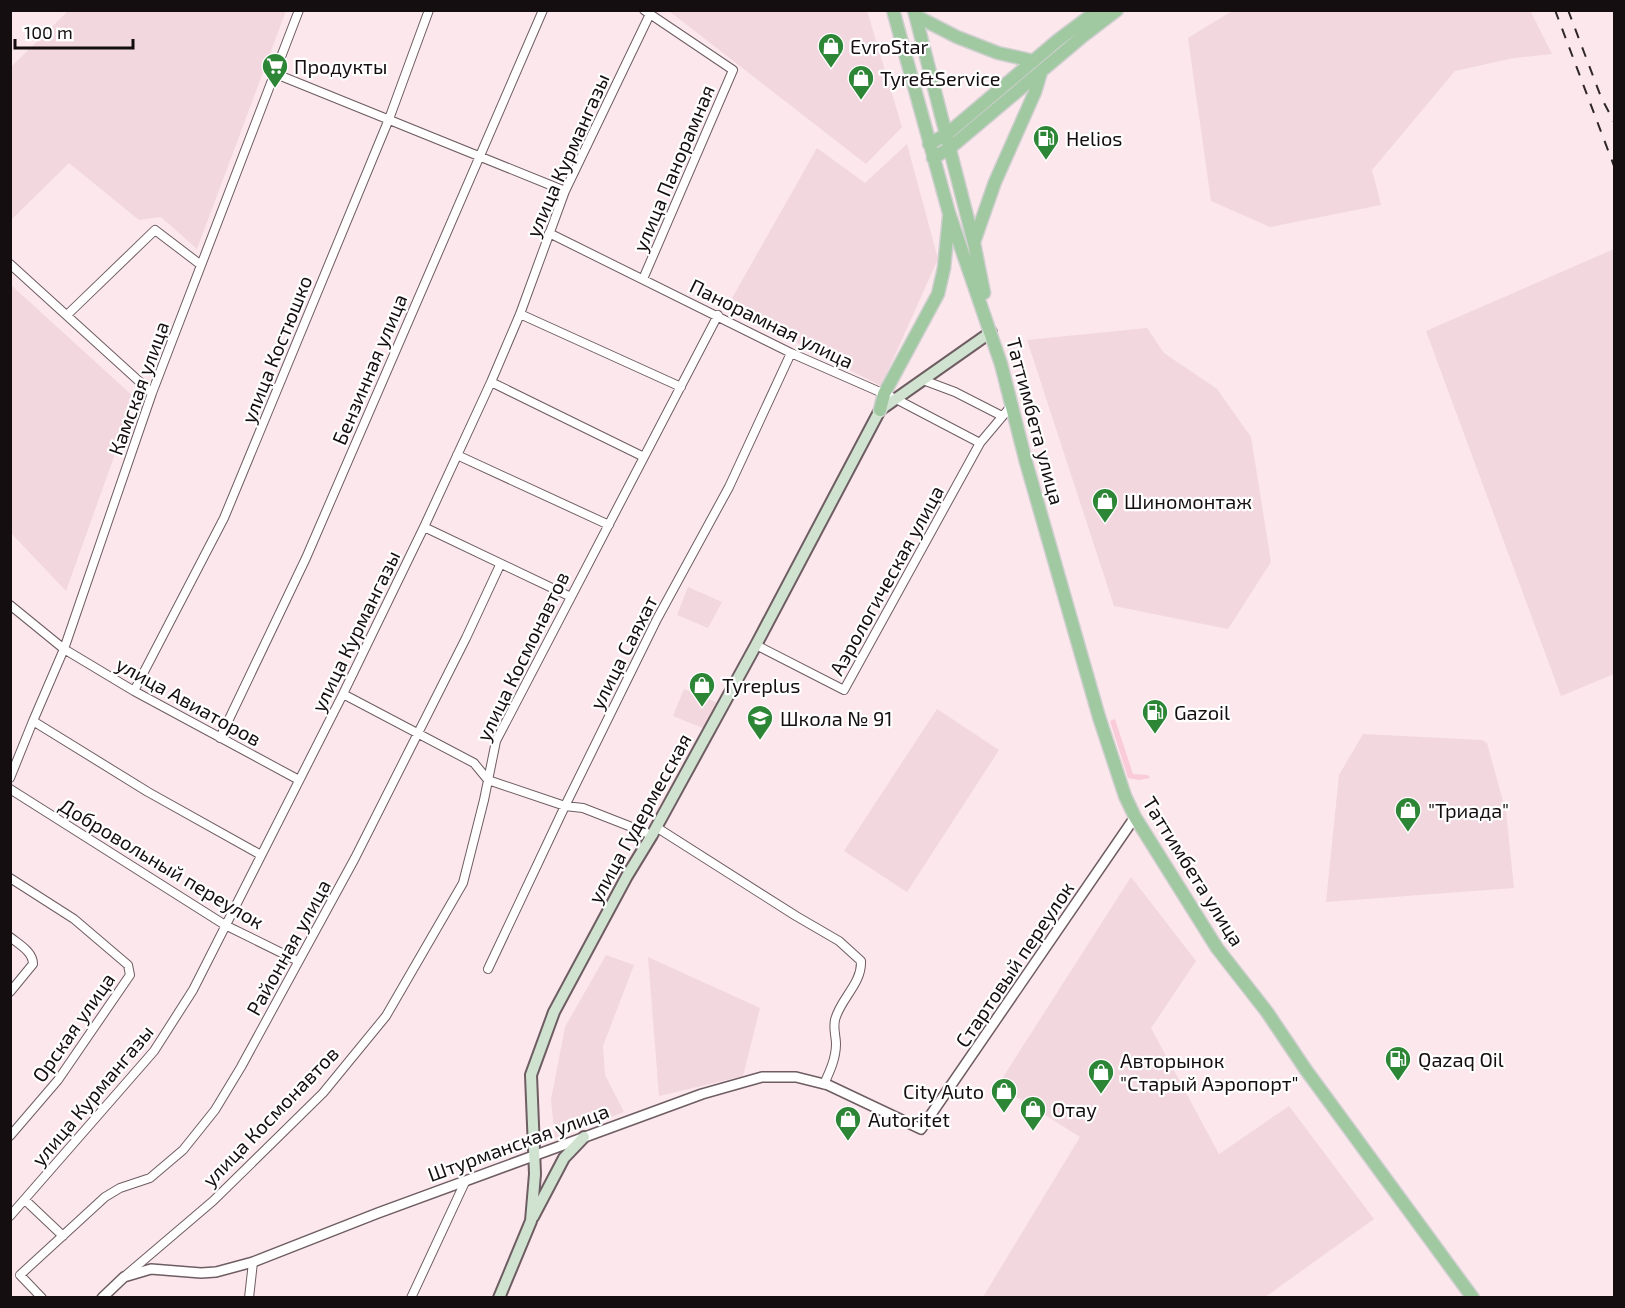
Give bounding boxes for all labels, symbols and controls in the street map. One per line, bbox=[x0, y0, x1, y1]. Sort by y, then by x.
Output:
scale bar bbox=[15, 12, 134, 50]
text: 100 m bbox=[24, 21, 73, 43]
shop icon: EvroStar bbox=[816, 31, 846, 69]
place label: EvroStar bbox=[850, 34, 929, 58]
supermarket icon: Продукты bbox=[260, 51, 290, 89]
place label: Продукты bbox=[294, 54, 387, 79]
shop icon: Tyre&Service bbox=[846, 63, 876, 101]
place label: Tyre&Service bbox=[880, 66, 1001, 90]
street label: улица Курмангазы bbox=[520, 69, 615, 241]
street label: улица Панорамная bbox=[627, 81, 720, 255]
fuel station icon: Helios bbox=[1031, 123, 1061, 161]
place label: Helios bbox=[1066, 126, 1123, 150]
street label: улица Костюшко bbox=[235, 272, 318, 427]
street label: Панорамная улица bbox=[686, 273, 858, 374]
street label: Бензинная улица bbox=[326, 290, 413, 448]
street label: Камская улица bbox=[103, 318, 174, 459]
street label: Таттимбета улица bbox=[1001, 335, 1070, 507]
street label: Аэрологическая улица bbox=[824, 481, 949, 680]
shop icon: Шиномонтаж bbox=[1090, 486, 1120, 524]
place label: Шиномонтаж bbox=[1124, 489, 1252, 513]
street label: улица Курмангазы bbox=[306, 546, 405, 716]
street label: улица Космонавтов bbox=[471, 567, 574, 745]
street label: улица Саяхат bbox=[584, 591, 663, 714]
street label: улица Авиаторов bbox=[112, 651, 266, 752]
shop icon: Tyreplus bbox=[687, 670, 717, 708]
place label: Tyreplus bbox=[722, 673, 800, 697]
fuel station icon: Gazoil bbox=[1140, 697, 1170, 735]
place label: Gazoil bbox=[1174, 700, 1230, 724]
school or university icon: Школа № 91 bbox=[745, 703, 775, 741]
place label: Школа № 91 bbox=[780, 706, 892, 730]
street label: улица Гудермесская bbox=[582, 729, 697, 908]
street label: Добровольный переулок bbox=[55, 792, 269, 935]
street label: Таттимбета улица bbox=[1137, 792, 1250, 951]
shop icon: "Триада" bbox=[1393, 795, 1423, 833]
place label: "Триада" bbox=[1428, 798, 1509, 822]
street label: Районная улица bbox=[241, 875, 336, 1020]
street label: Стартовый переулок bbox=[950, 876, 1079, 1052]
street label: Орская улица bbox=[27, 968, 120, 1087]
street label: улица Курмангазы bbox=[26, 1020, 159, 1171]
street label: улица Космонавтов bbox=[197, 1041, 344, 1192]
fuel station icon: Qazaq Oil bbox=[1383, 1044, 1413, 1082]
place label: Qazaq Oil bbox=[1418, 1047, 1504, 1071]
place label: Авторынок "Старый Аэропорт" bbox=[1120, 1048, 1299, 1095]
shop icon: Авторынок "Старый Аэропорт" bbox=[1086, 1057, 1116, 1095]
shop icon: City Auto bbox=[989, 1076, 1019, 1114]
place label: City Auto bbox=[903, 1079, 984, 1103]
shop icon: Отау bbox=[1018, 1094, 1048, 1132]
place label: Отау bbox=[1052, 1097, 1097, 1122]
street label: Штурманская улица bbox=[424, 1098, 612, 1187]
shop icon: Autoritet bbox=[833, 1104, 863, 1142]
place label: Autoritet bbox=[868, 1107, 950, 1131]

